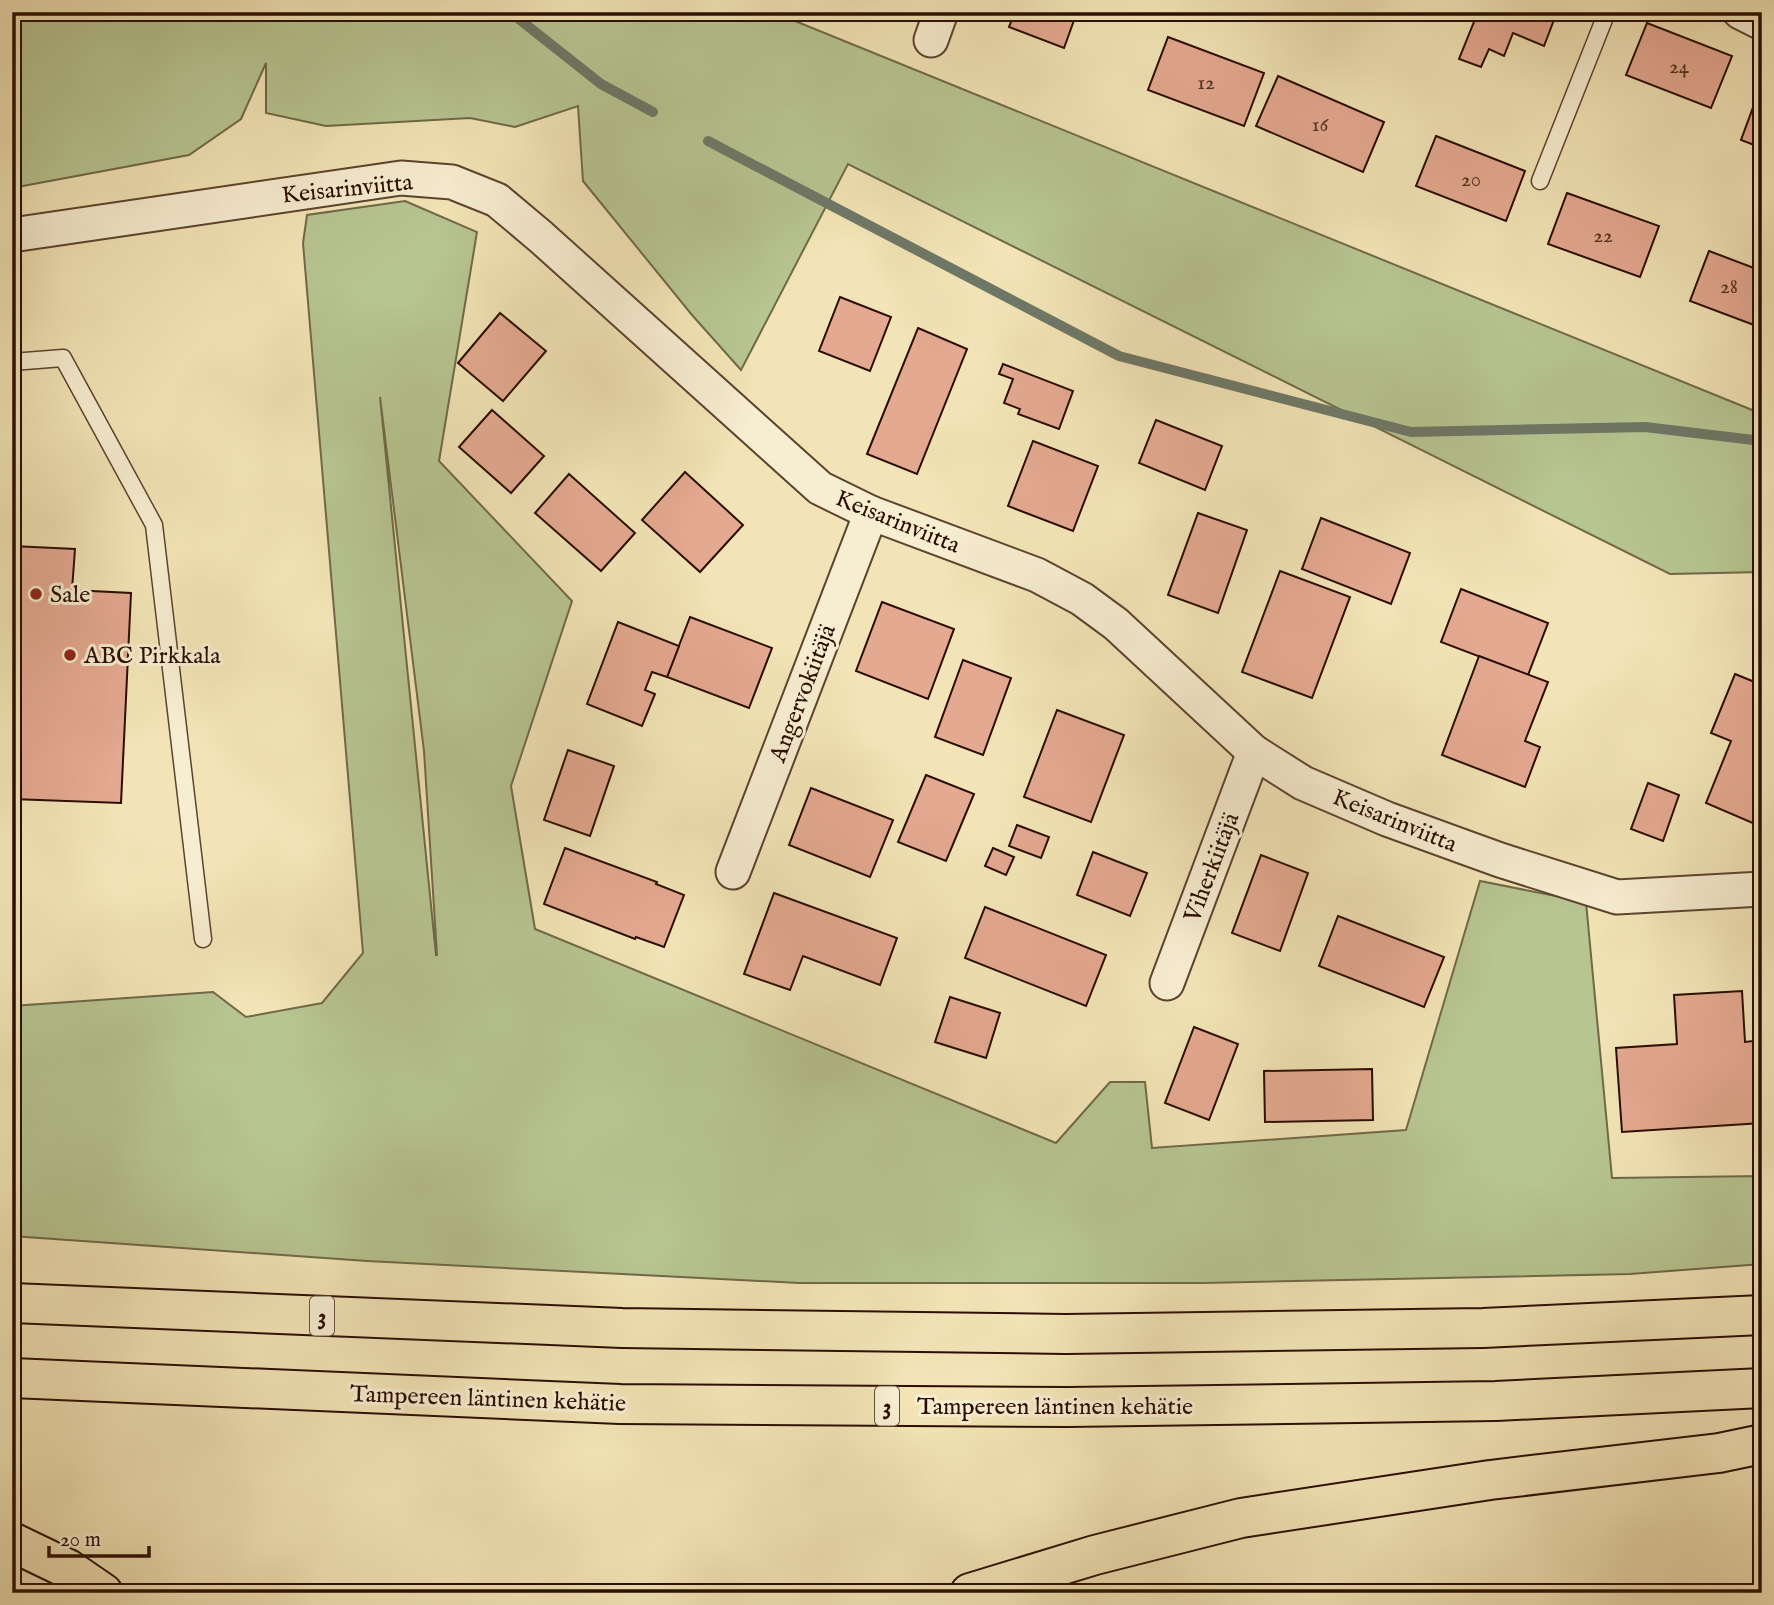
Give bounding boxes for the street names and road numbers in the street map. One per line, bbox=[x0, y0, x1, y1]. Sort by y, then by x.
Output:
street label: Keisarinviitta bbox=[280, 167, 415, 212]
street label: Keisarinviitta bbox=[831, 483, 965, 562]
street label: Angervokiitäjä bbox=[763, 620, 844, 768]
street label: Keisarinviitta bbox=[1328, 782, 1462, 861]
street label: Viherkiitäjä bbox=[1177, 808, 1248, 928]
road number: 3 bbox=[310, 1296, 334, 1336]
street label: Tampereen läntinen kehätie bbox=[349, 1379, 626, 1420]
road number: 3 bbox=[875, 1386, 899, 1426]
street label: Tampereen läntinen kehätie bbox=[917, 1392, 1193, 1423]

